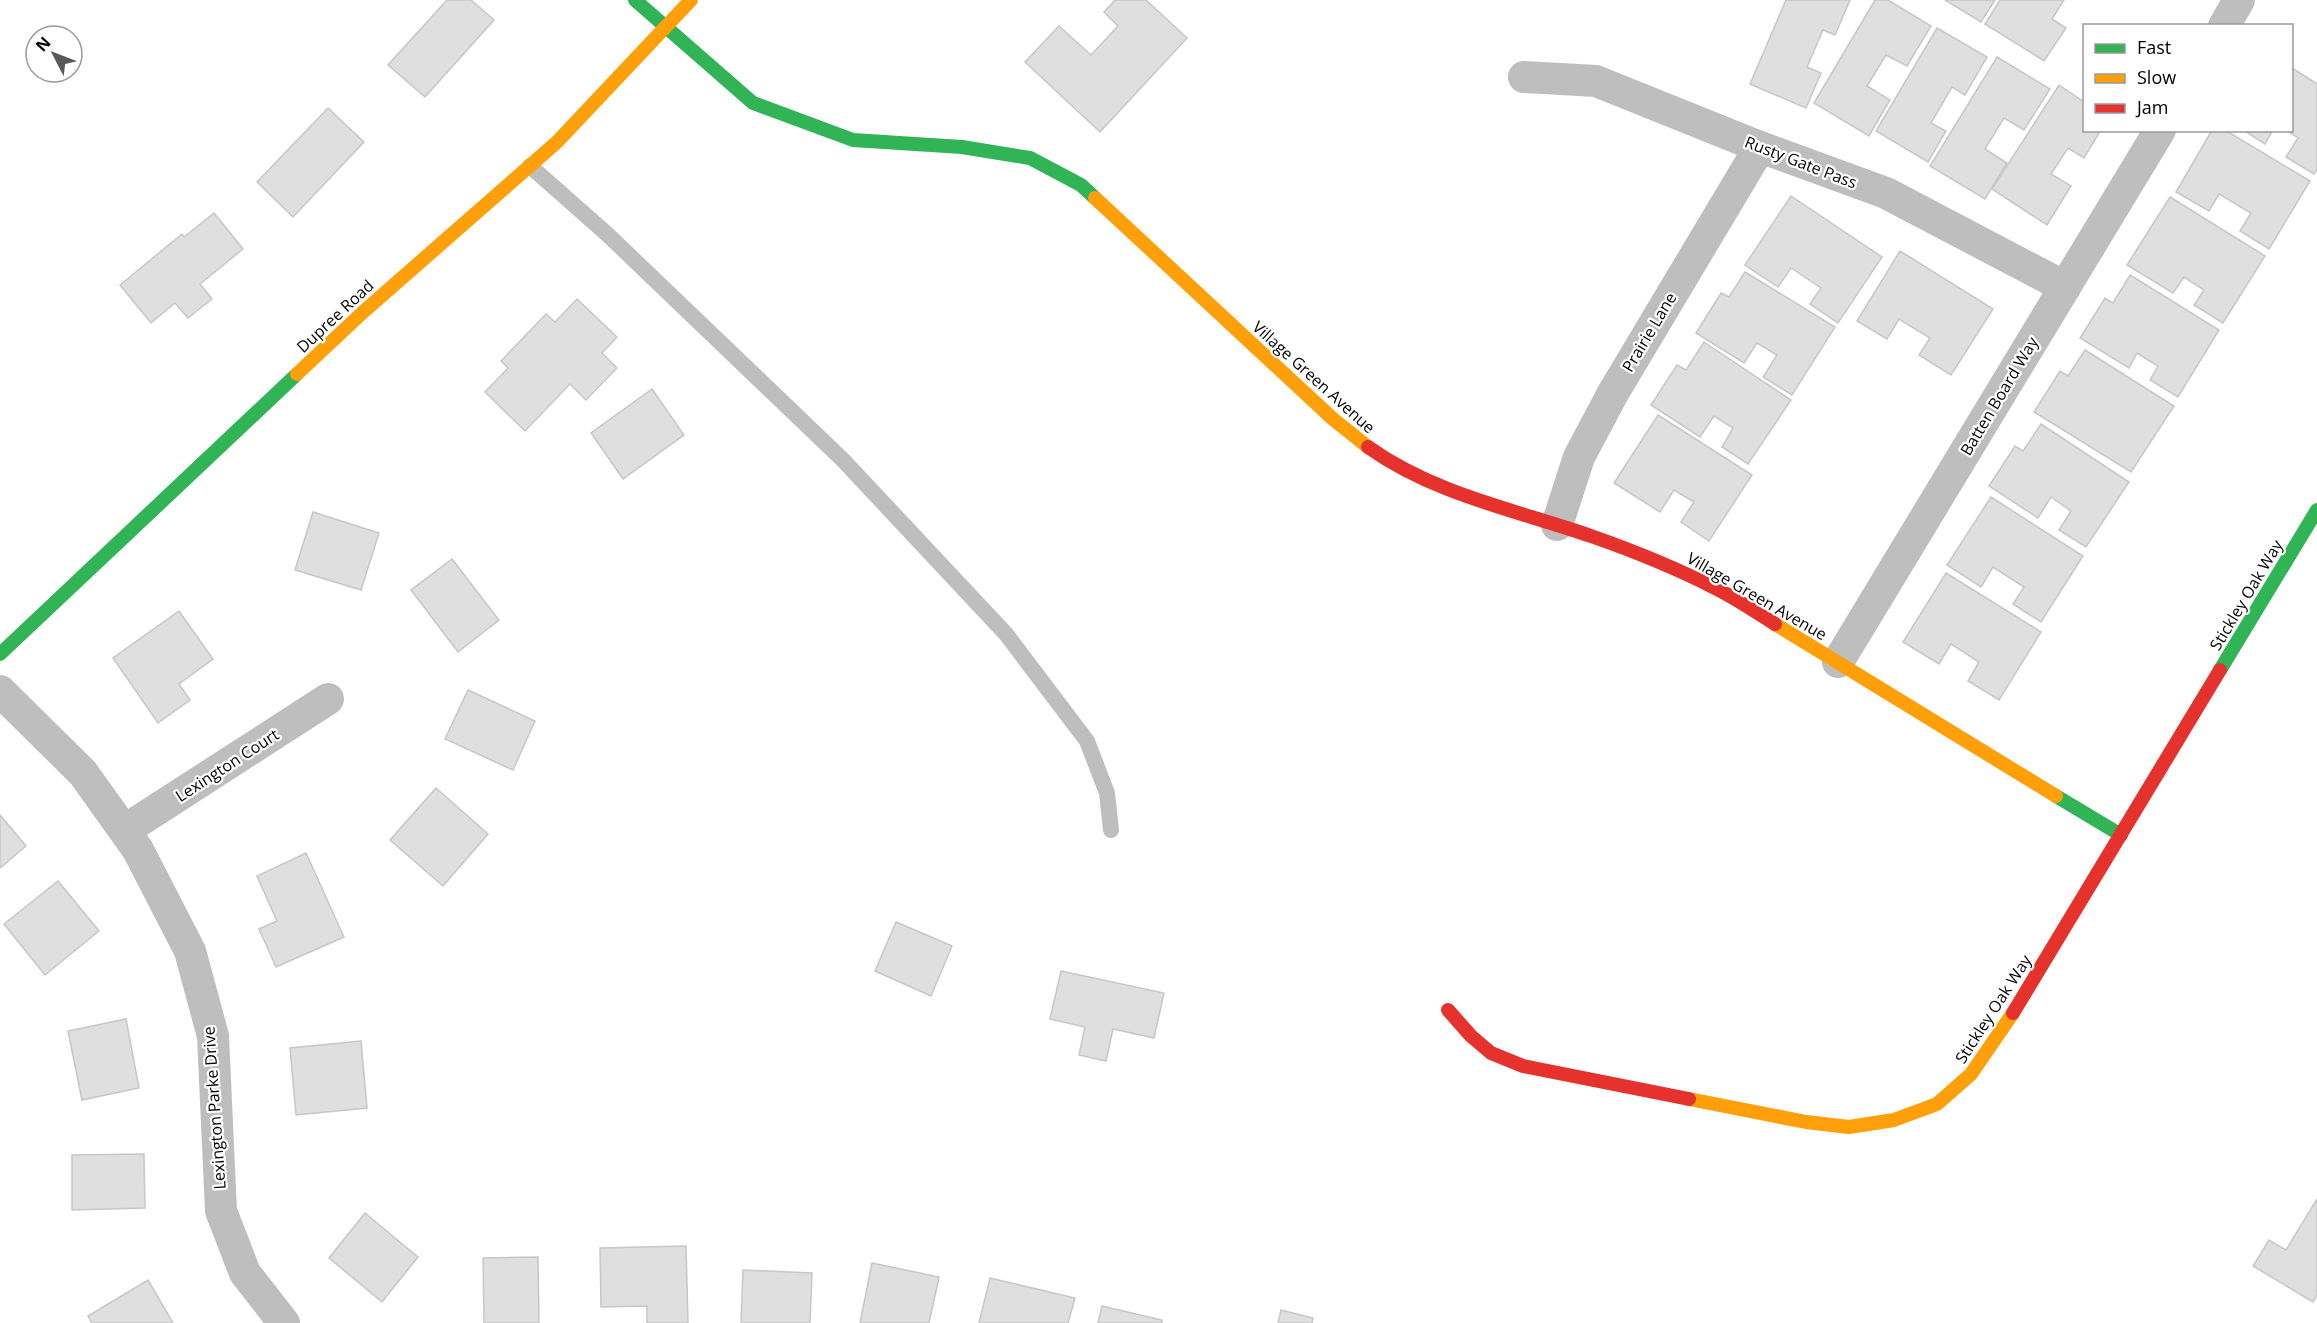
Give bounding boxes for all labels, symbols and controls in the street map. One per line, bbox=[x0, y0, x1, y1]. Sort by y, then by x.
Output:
north arrow bbox=[24, 24, 84, 84]
legend bbox=[2083, 24, 2293, 132]
text: N bbox=[30, 32, 55, 56]
text: Fast bbox=[2137, 35, 2171, 59]
text: Slow bbox=[2137, 65, 2176, 89]
text: Jam bbox=[2135, 95, 2169, 119]
street label: Rusty Gate Pass bbox=[1742, 131, 1860, 193]
street label: Dupree Road bbox=[292, 275, 378, 357]
street label: Prairie Lane bbox=[1617, 288, 1681, 376]
street label: Village Green Avenue bbox=[1248, 316, 1380, 438]
street label: Batten Board Way bbox=[1955, 332, 2044, 459]
street label: Stickley Oak Way bbox=[2204, 535, 2288, 654]
street label: Village Green Avenue bbox=[1683, 547, 1831, 645]
street label: Lexington Court bbox=[171, 723, 283, 807]
street label: Stickley Oak Way bbox=[1950, 950, 2037, 1068]
street label: Lexington Parke Drive bbox=[197, 1026, 231, 1190]

